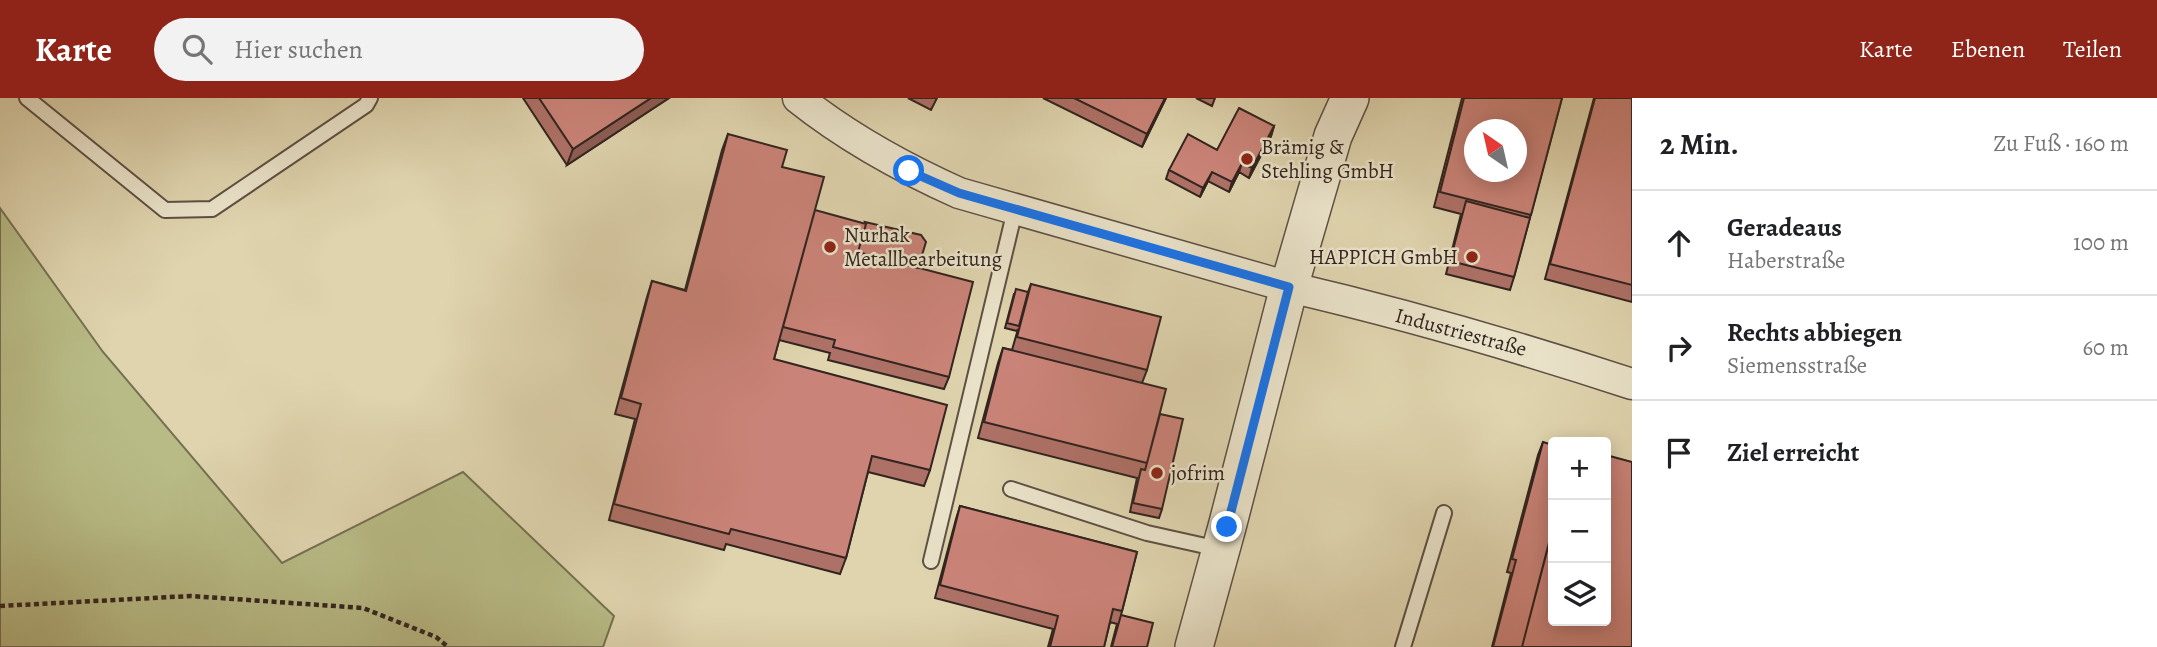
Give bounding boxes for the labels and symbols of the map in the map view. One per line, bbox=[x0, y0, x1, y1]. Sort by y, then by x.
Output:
north arrow bbox=[1464, 119, 1527, 182]
place label: Brämig & Stehling GmbH bbox=[1261, 133, 1394, 185]
marker: Brämig & Stehling GmbH bbox=[1239, 151, 1255, 167]
route start bbox=[893, 155, 924, 186]
place label: Nurhak Metallbearbeitung bbox=[844, 221, 1002, 273]
marker: Nurhak Metallbearbeitung bbox=[822, 239, 838, 255]
place label: HAPPICH GmbH bbox=[1309, 243, 1458, 271]
marker: HAPPICH GmbH bbox=[1464, 249, 1480, 265]
street label: Industriestraße bbox=[1392, 301, 1530, 363]
place label: jofrim bbox=[1171, 459, 1225, 487]
marker: jofrim bbox=[1149, 465, 1165, 481]
route end bbox=[1211, 511, 1242, 542]

